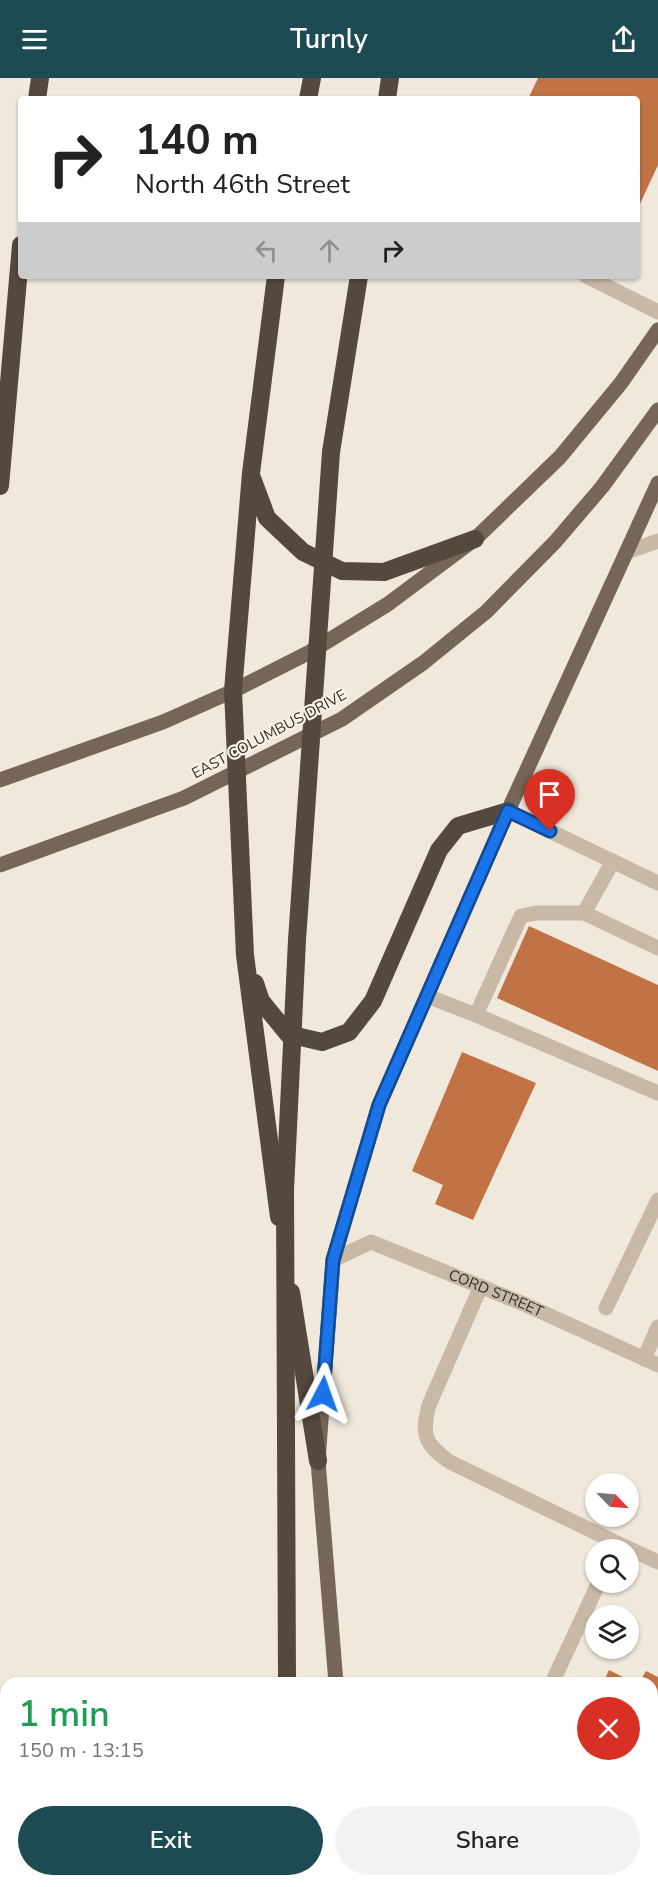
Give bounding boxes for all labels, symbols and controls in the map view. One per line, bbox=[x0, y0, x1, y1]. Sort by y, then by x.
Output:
text: Turnly bbox=[290, 21, 368, 58]
icon: menu bbox=[18, 23, 51, 56]
icon: share bbox=[607, 23, 640, 56]
text: 140 m bbox=[135, 112, 259, 169]
icon: right bbox=[36, 120, 114, 198]
text: North 46th Street bbox=[135, 166, 350, 203]
icon: left bbox=[250, 234, 283, 267]
icon: ahead bbox=[313, 234, 346, 267]
icon: right bbox=[376, 234, 409, 267]
street label: EAST COLUMBUS DRIVE bbox=[188, 685, 350, 783]
pin bbox=[524, 769, 575, 831]
icon: arrive bbox=[533, 778, 566, 811]
street label: CORD STREET bbox=[446, 1264, 547, 1321]
position arrow bbox=[291, 1362, 355, 1426]
north arrow bbox=[585, 1473, 639, 1527]
map controls bbox=[585, 1473, 639, 1659]
button: search bbox=[585, 1539, 639, 1593]
button: layers bbox=[585, 1605, 639, 1659]
text: 1 min bbox=[18, 1690, 110, 1739]
button: close bbox=[577, 1697, 640, 1760]
text: 150 m · 13:15 bbox=[18, 1737, 144, 1764]
button: Exit bbox=[18, 1806, 323, 1875]
button: Share bbox=[335, 1806, 640, 1875]

